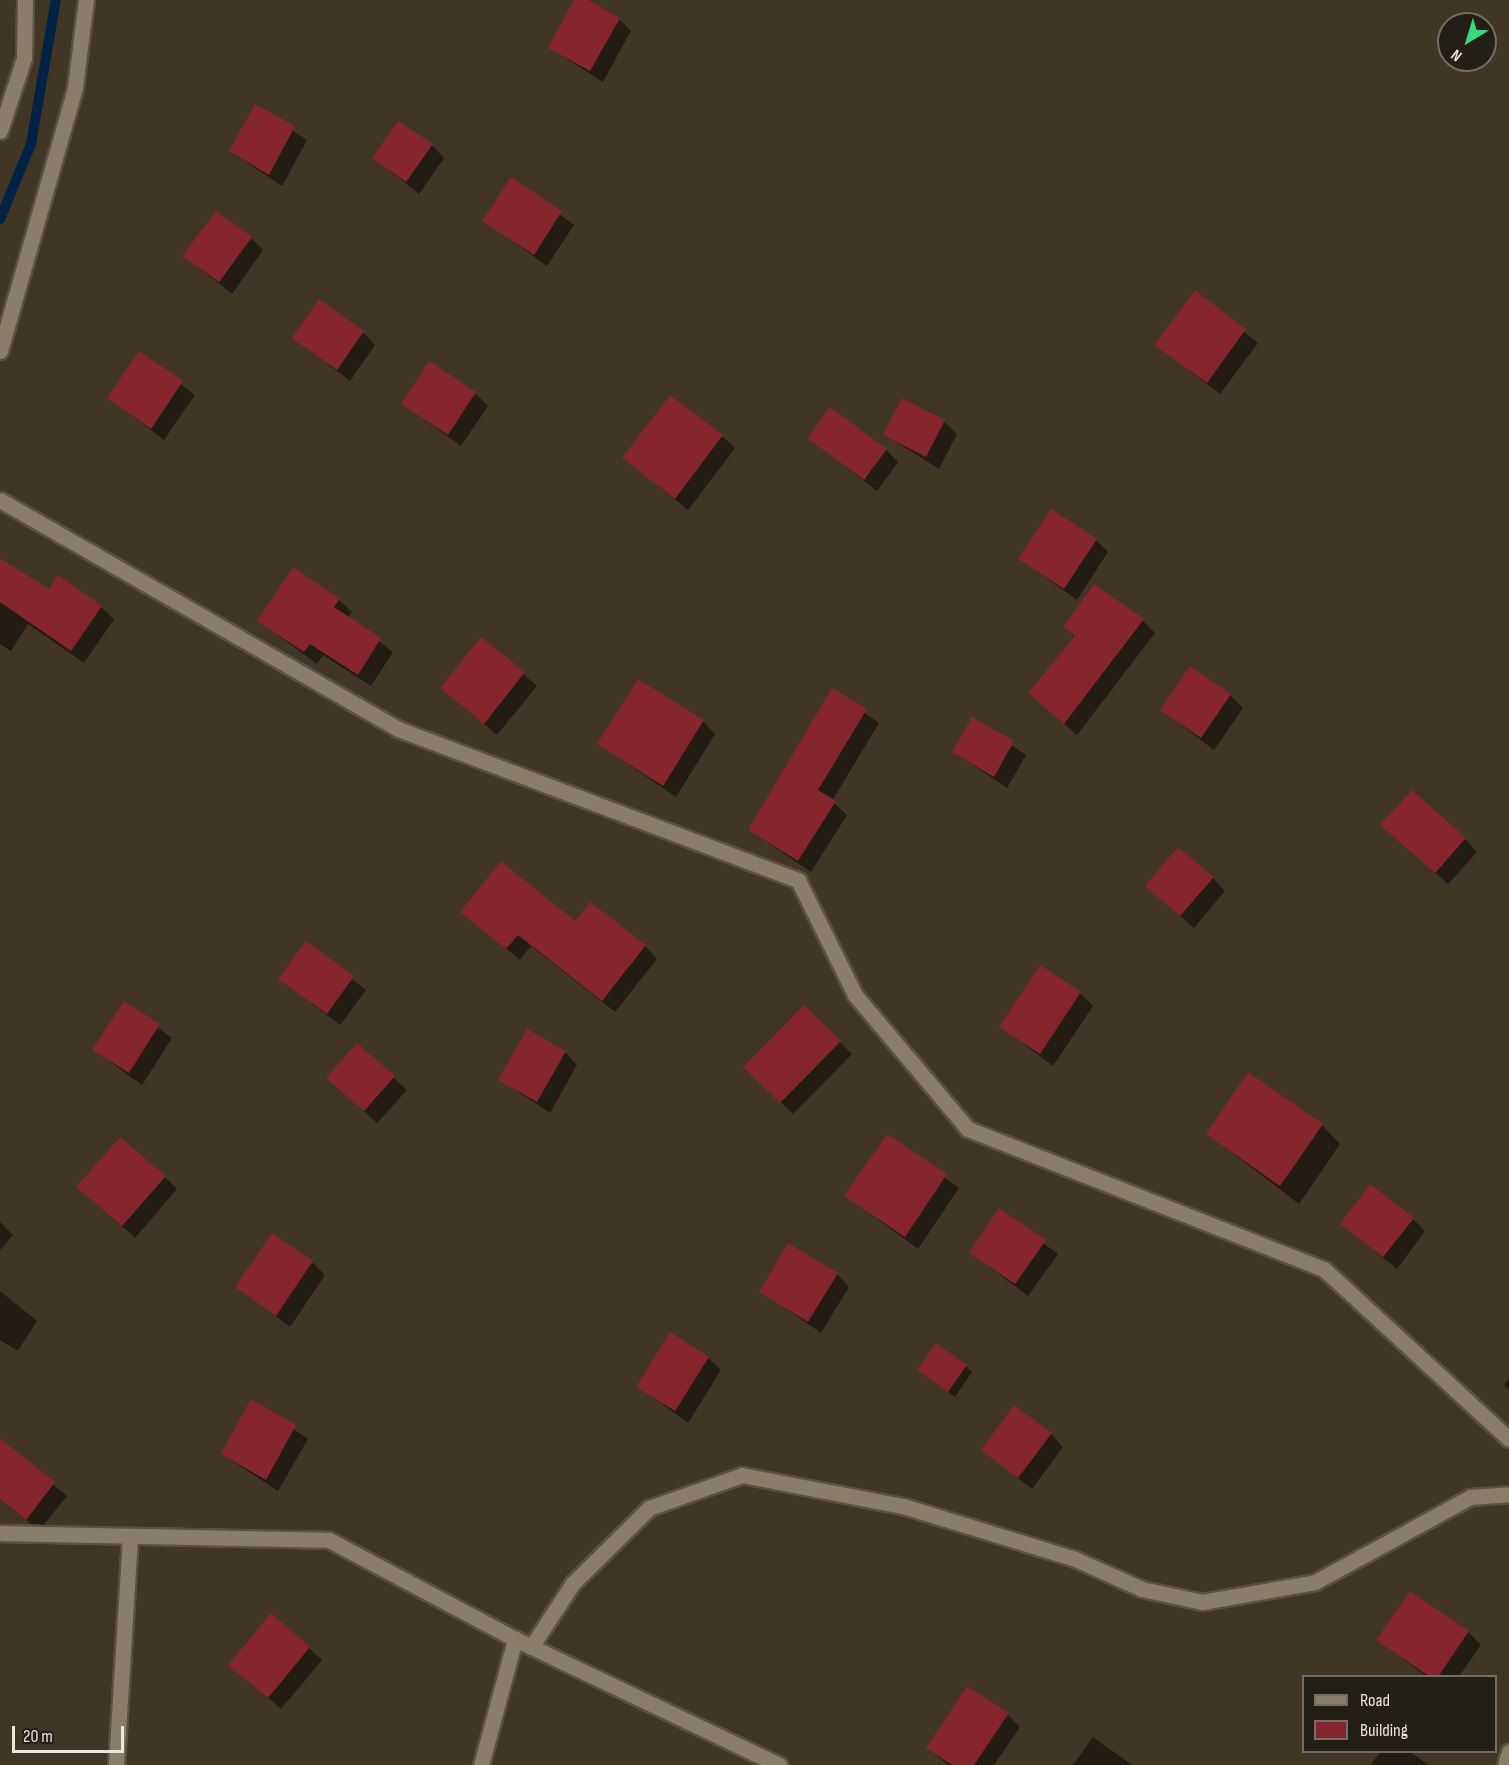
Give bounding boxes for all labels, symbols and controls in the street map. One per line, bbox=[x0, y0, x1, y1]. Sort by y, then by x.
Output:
north arrow bbox=[1437, 12, 1497, 72]
text: N bbox=[1448, 45, 1466, 65]
legend bbox=[1302, 1675, 1497, 1753]
text: Road bbox=[1360, 1690, 1390, 1711]
scale bar bbox=[15, 1714, 128, 1752]
text: Building bbox=[1360, 1720, 1408, 1741]
text: 20 m bbox=[23, 1726, 53, 1747]

